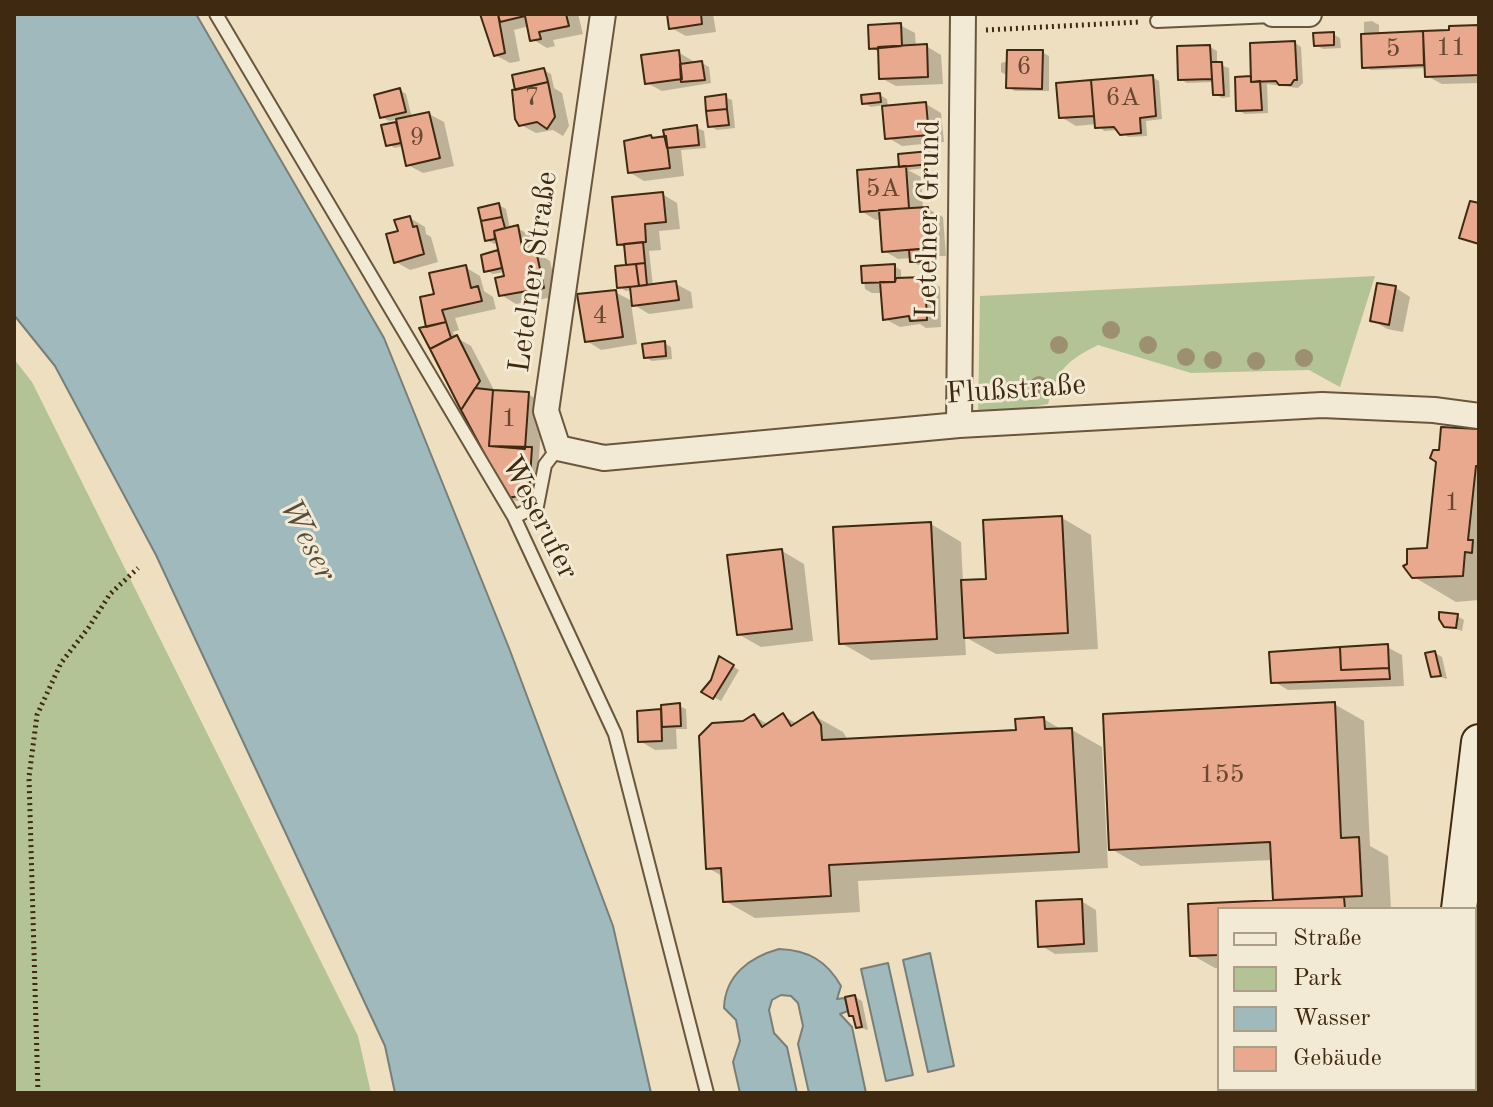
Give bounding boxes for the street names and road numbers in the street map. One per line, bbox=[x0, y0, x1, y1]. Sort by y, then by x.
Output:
street label: Letelner Grund bbox=[909, 119, 949, 319]
street label: Letelner Straße bbox=[502, 169, 566, 375]
street label: Flußstraße bbox=[945, 367, 1087, 413]
street label: Weserufer bbox=[493, 450, 585, 586]

